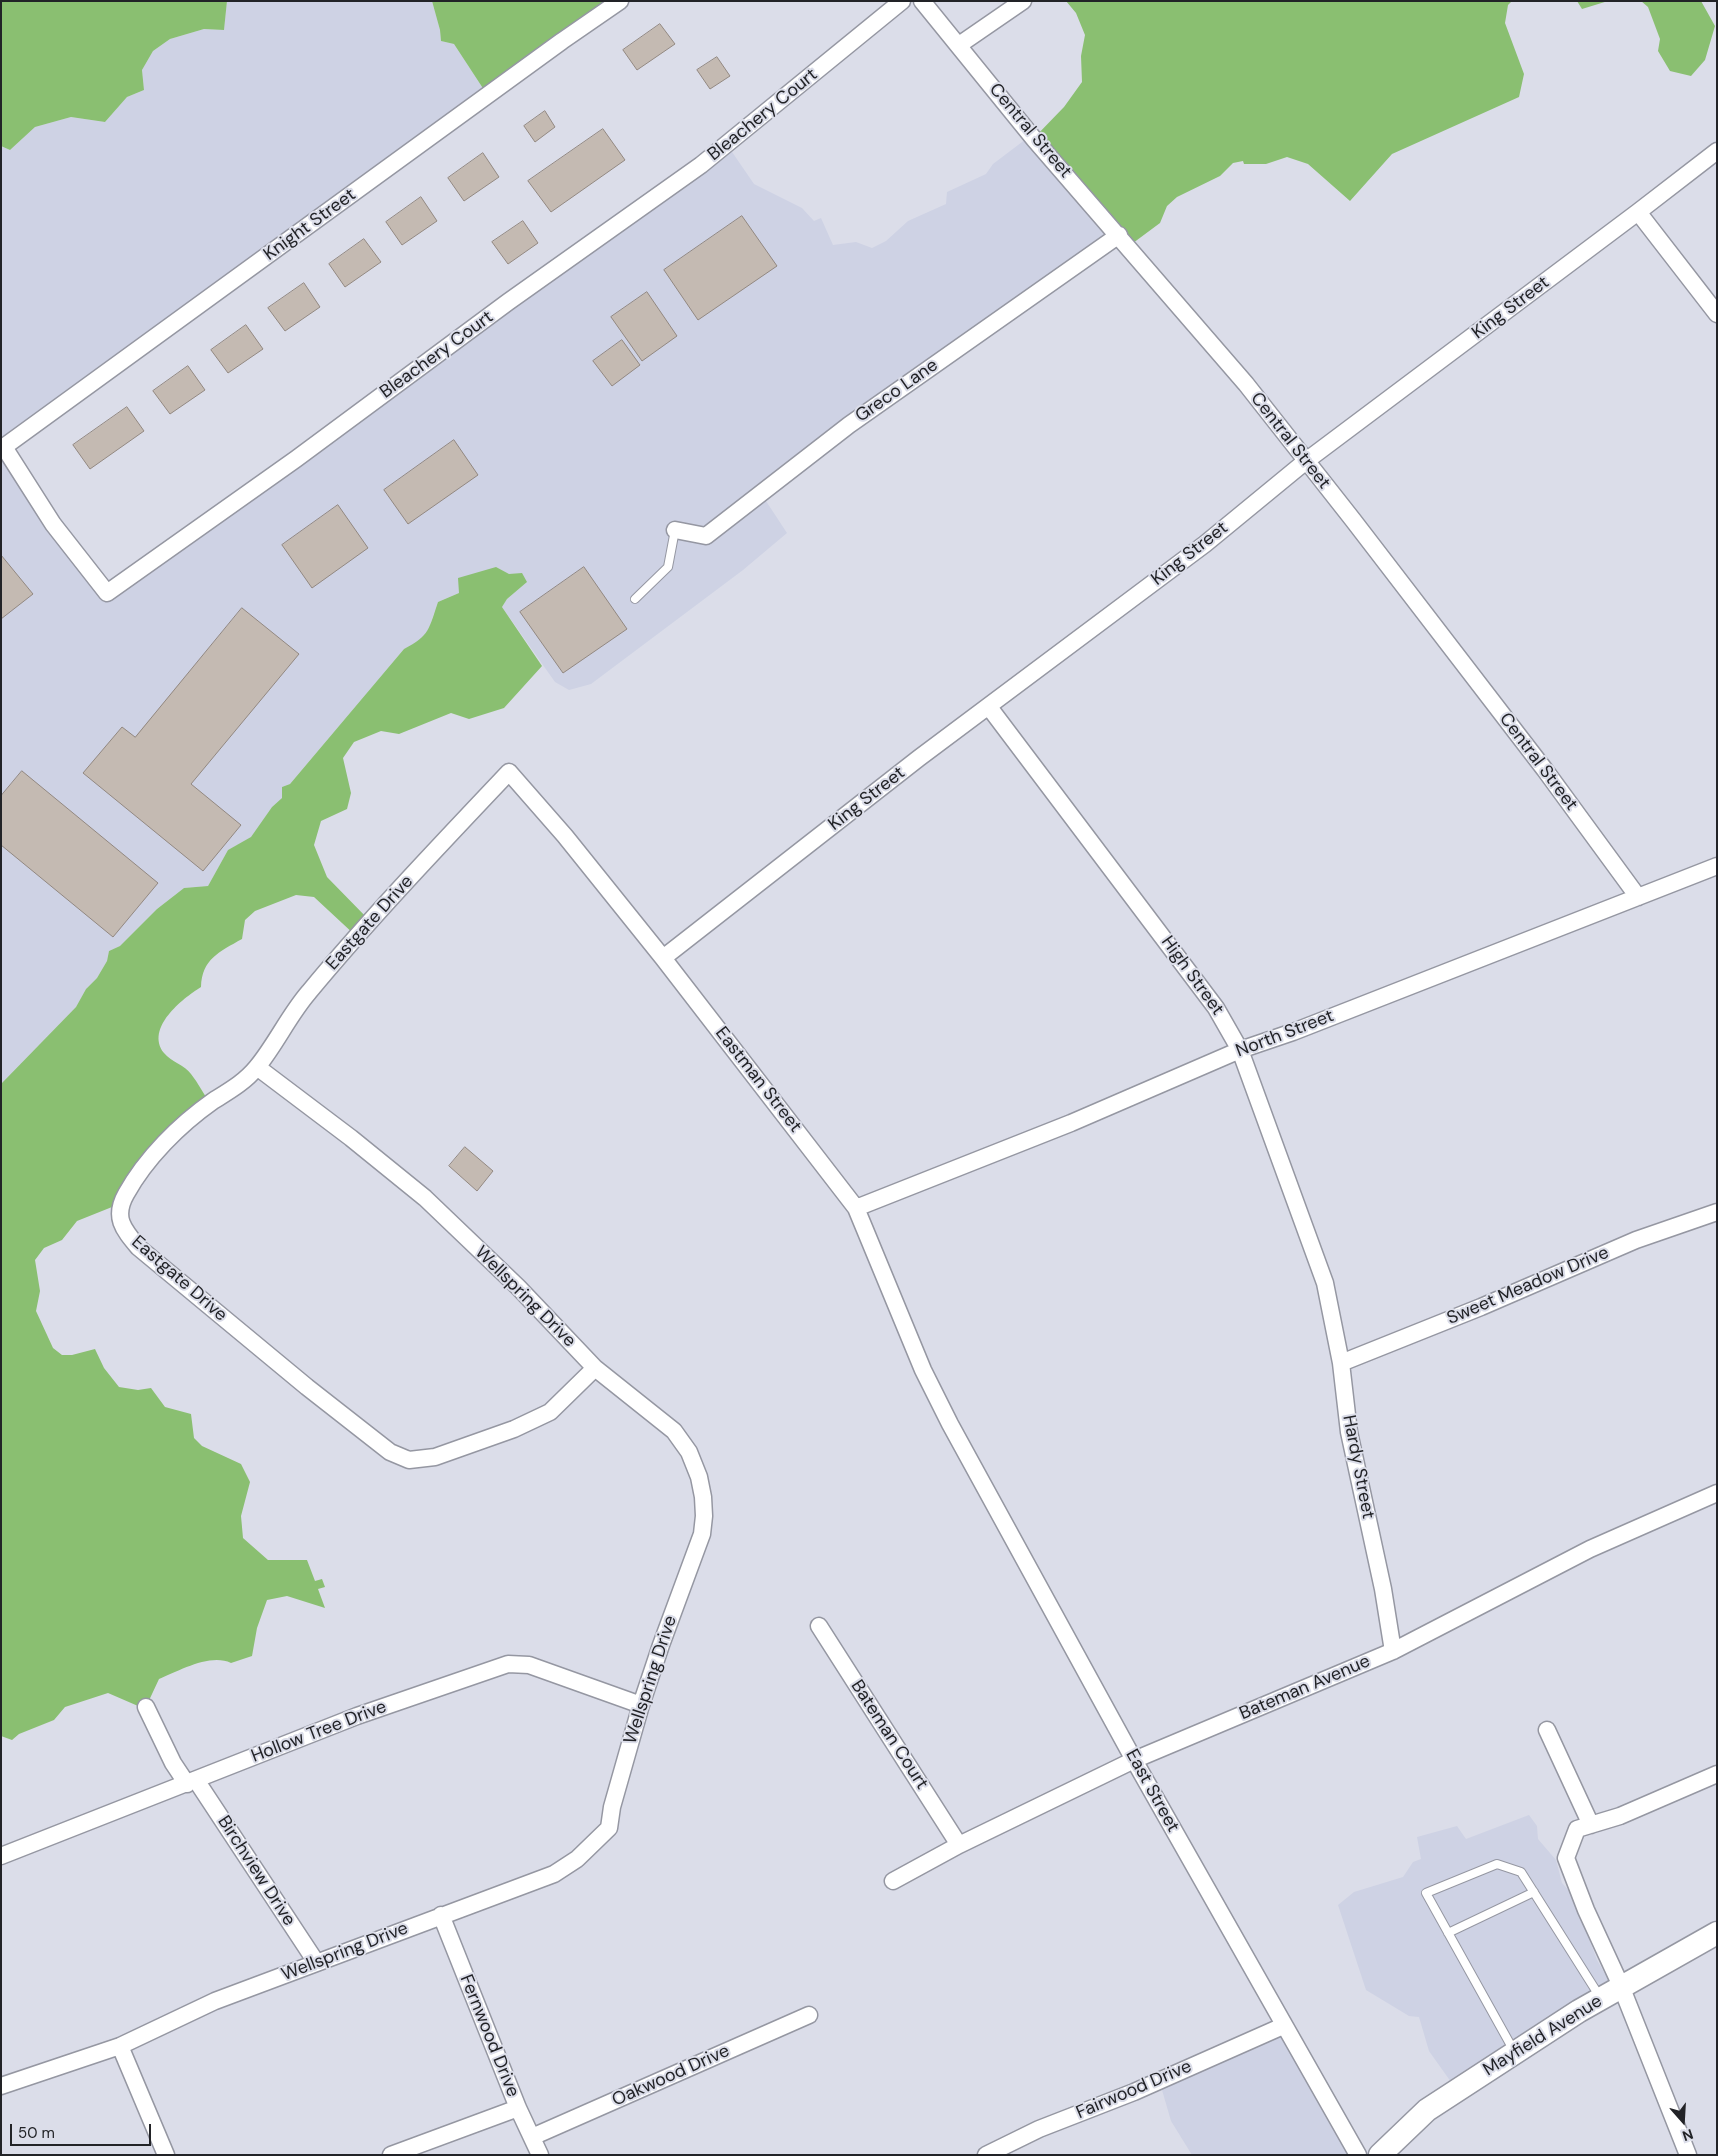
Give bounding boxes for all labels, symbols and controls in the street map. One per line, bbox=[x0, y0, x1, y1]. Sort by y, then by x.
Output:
street label: Bleachery Court bbox=[704, 64, 822, 166]
street label: Central Street bbox=[984, 79, 1076, 183]
street label: Knight Street bbox=[260, 184, 360, 266]
street label: King Street bbox=[1468, 272, 1554, 344]
street label: Bleachery Court bbox=[376, 307, 498, 403]
street label: Greco Lane bbox=[852, 355, 942, 427]
street label: Central Street bbox=[1246, 388, 1334, 494]
street label: King Street bbox=[1147, 517, 1233, 591]
street label: Central Street bbox=[1494, 709, 1582, 815]
street label: King Street bbox=[824, 762, 910, 836]
street label: Eastgate Drive bbox=[322, 871, 418, 975]
street label: High Street bbox=[1156, 932, 1228, 1020]
street label: North Street bbox=[1233, 1005, 1337, 1063]
street label: Eastman Street bbox=[710, 1023, 806, 1137]
street label: Eastgate Drive bbox=[127, 1232, 231, 1326]
street label: Wellspring Drive bbox=[470, 1242, 580, 1352]
street label: Sweet Meadow Drive bbox=[1444, 1242, 1612, 1330]
street label: Hardy Street bbox=[1337, 1413, 1379, 1521]
street label: Wellspring Drive bbox=[620, 1613, 682, 1747]
street label: Bateman Avenue bbox=[1237, 1651, 1373, 1725]
street label: Bateman Court bbox=[846, 1676, 932, 1794]
street label: Hollow Tree Drive bbox=[248, 1696, 390, 1768]
street label: East Street bbox=[1120, 1746, 1184, 1836]
street label: Birchview Drive bbox=[212, 1812, 300, 1930]
street label: Wellspring Drive bbox=[279, 1918, 411, 1986]
street label: Fernwood Drive bbox=[455, 1972, 523, 2100]
street label: Mayfield Avenue bbox=[1479, 1991, 1607, 2081]
street label: Oakwood Drive bbox=[609, 2040, 733, 2112]
street label: Fairwood Drive bbox=[1073, 2056, 1195, 2124]
north arrow bbox=[1658, 2096, 1708, 2146]
scale bar bbox=[12, 2114, 154, 2146]
text: 50 m bbox=[18, 2123, 55, 2143]
text: N bbox=[1680, 2125, 1696, 2145]

